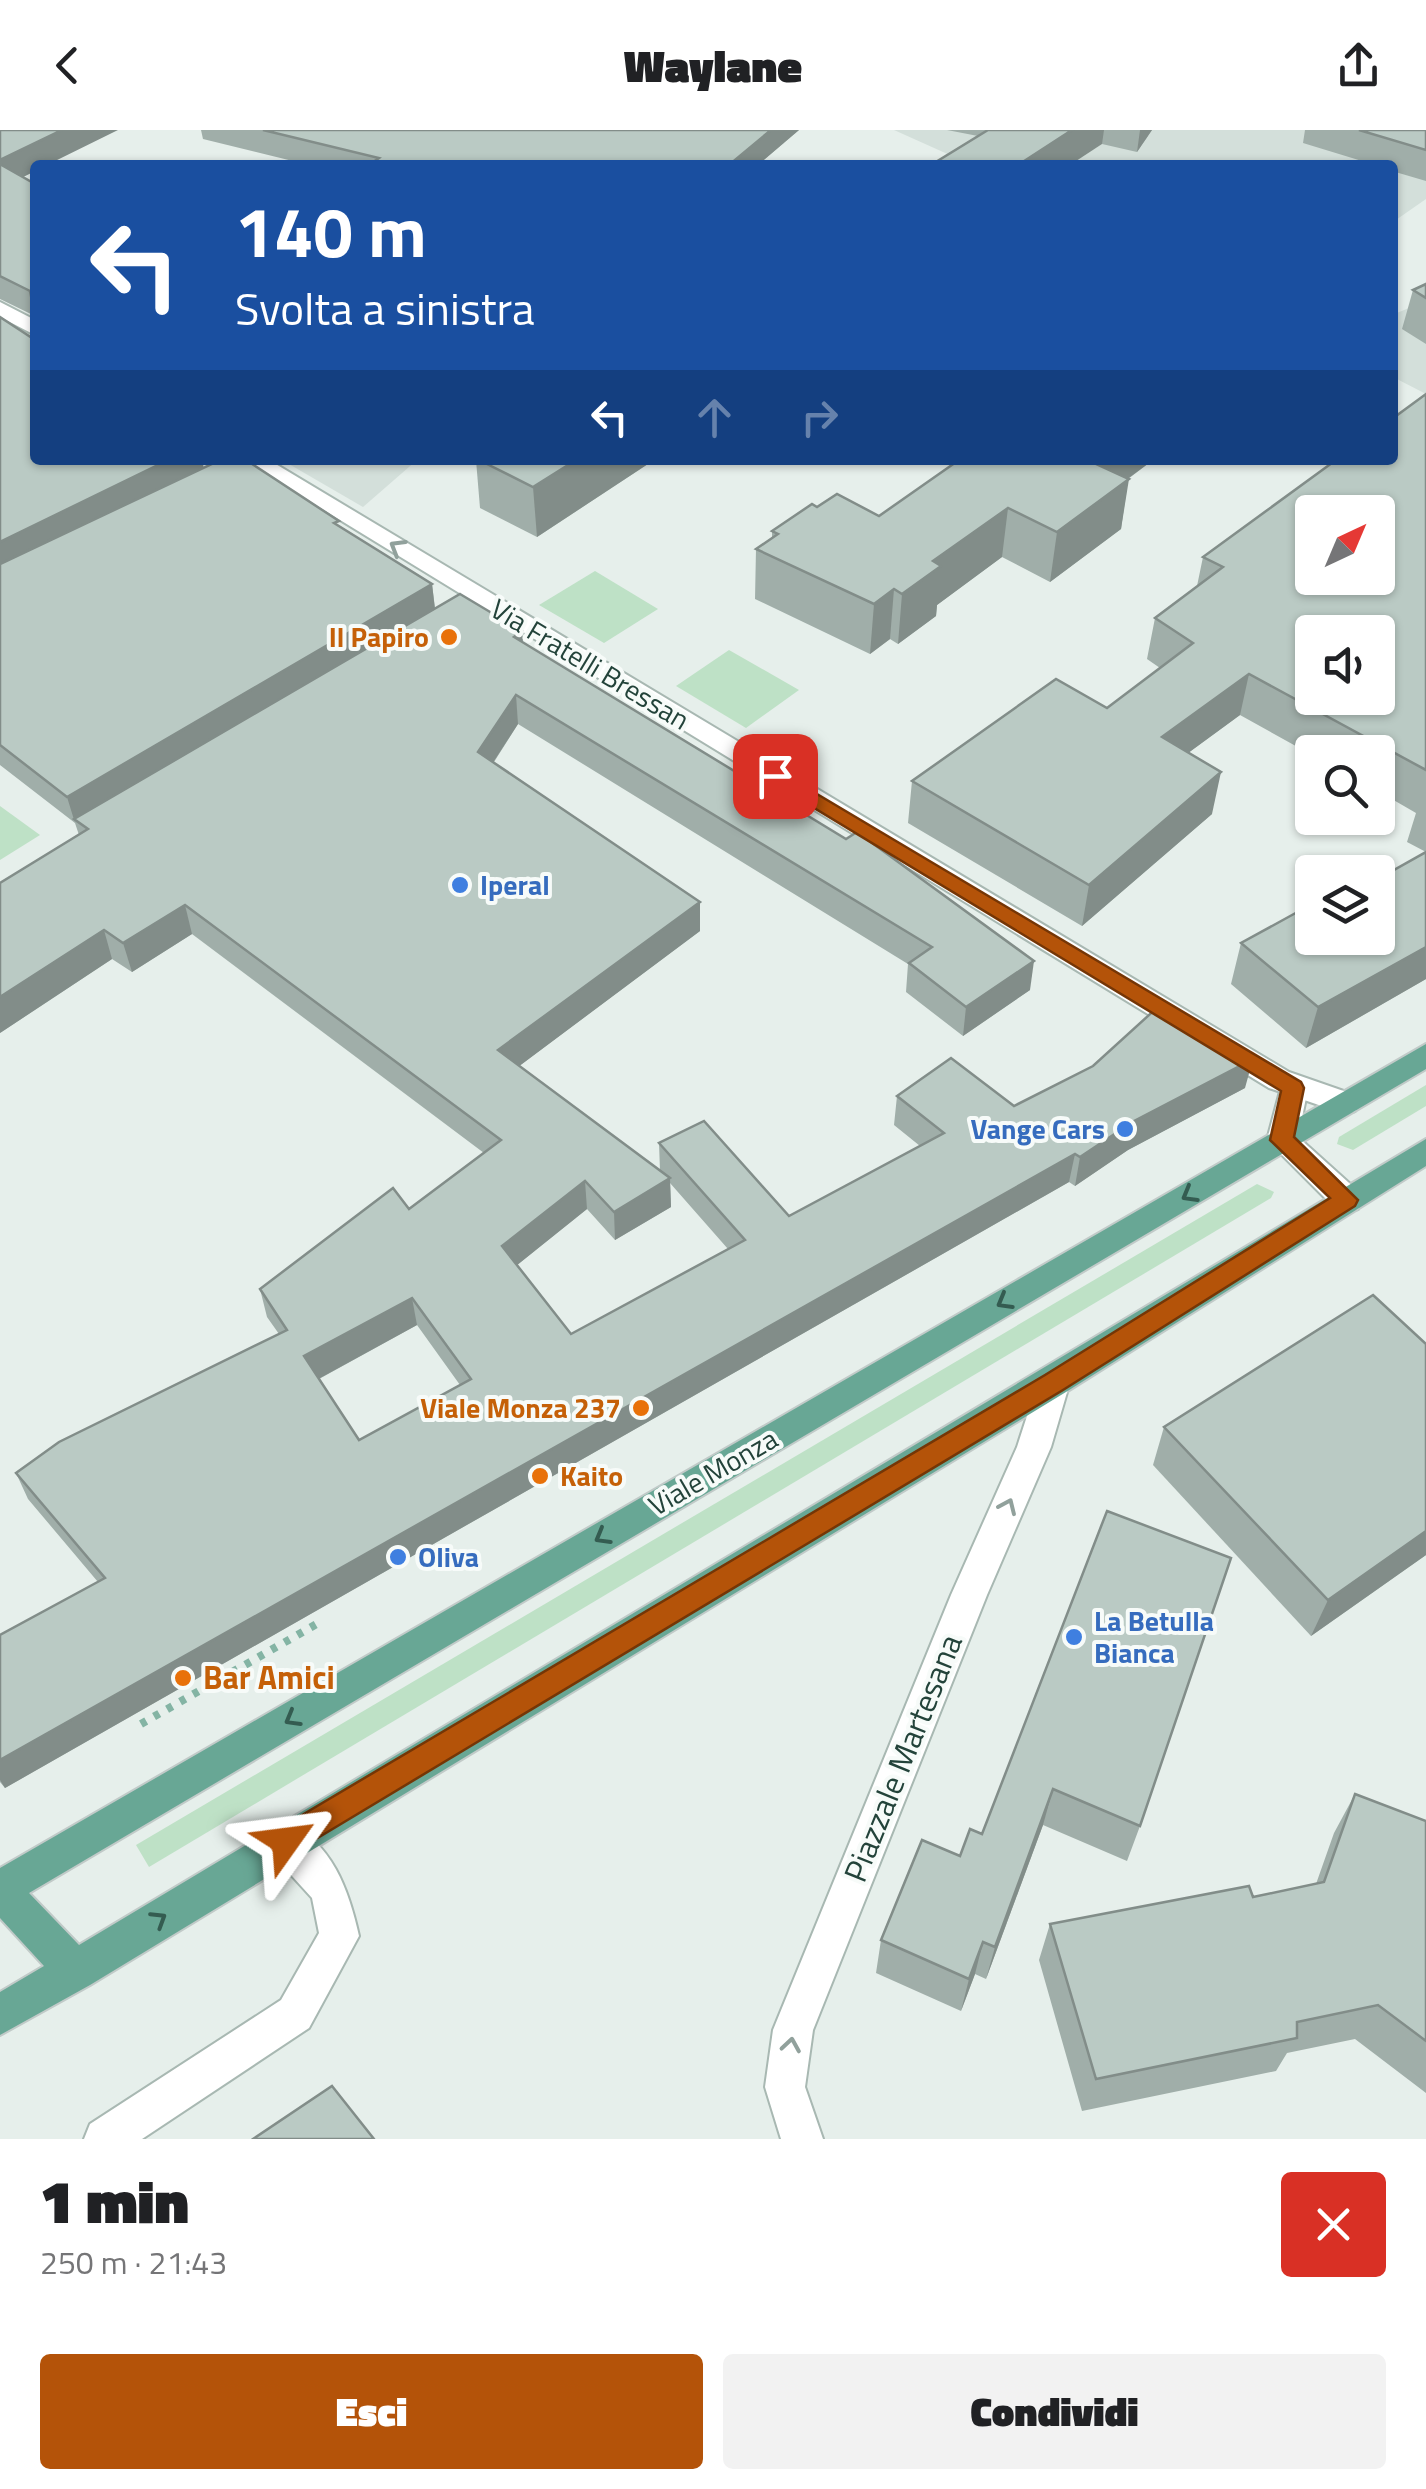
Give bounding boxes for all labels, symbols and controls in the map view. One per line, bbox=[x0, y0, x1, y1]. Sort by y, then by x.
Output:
text: Waylane bbox=[624, 31, 802, 99]
icon: back bbox=[40, 38, 95, 93]
icon: share bbox=[1331, 38, 1386, 93]
text: 140 m bbox=[235, 178, 427, 284]
icon: left bbox=[70, 200, 200, 330]
text: Svolta a sinistra bbox=[235, 274, 535, 342]
icon: left bbox=[582, 390, 637, 445]
icon: ahead bbox=[687, 390, 742, 445]
icon: right bbox=[792, 390, 847, 445]
north arrow bbox=[1295, 495, 1395, 595]
map controls bbox=[1295, 495, 1395, 955]
one-way arrow bbox=[390, 540, 408, 559]
street label: Via Fratelli Bressan bbox=[483, 587, 698, 740]
place label: Il Papiro bbox=[329, 615, 429, 658]
button: sound bbox=[1295, 615, 1395, 715]
marker: Il Papiro bbox=[438, 626, 460, 648]
pin bbox=[733, 734, 818, 819]
button: search bbox=[1295, 735, 1395, 835]
icon: arrive bbox=[748, 749, 803, 804]
button: layers bbox=[1295, 855, 1395, 955]
place label: Iperal bbox=[480, 863, 550, 906]
marker: Iperal bbox=[449, 874, 471, 896]
place label: Vange Cars bbox=[970, 1107, 1105, 1150]
marker: Vange Cars bbox=[1114, 1118, 1136, 1140]
one-way arrow bbox=[1182, 1182, 1200, 1202]
one-way arrow bbox=[997, 1290, 1015, 1310]
place label: Viale Monza 237 bbox=[420, 1386, 621, 1429]
marker: Viale Monza 237 bbox=[630, 1397, 652, 1419]
street label: Viale Monza bbox=[640, 1417, 786, 1526]
place label: Kaito bbox=[560, 1454, 623, 1497]
marker: Kaito bbox=[529, 1465, 551, 1487]
one-way arrow bbox=[996, 1498, 1016, 1516]
one-way arrow bbox=[595, 1525, 613, 1544]
place label: Oliva bbox=[418, 1535, 479, 1578]
marker: Oliva bbox=[387, 1546, 409, 1568]
place label: La Betulla Bianca bbox=[1094, 1599, 1214, 1674]
marker: La Betulla Bianca bbox=[1063, 1626, 1085, 1648]
street label: Piazzale Martesana bbox=[831, 1627, 974, 1889]
place label: Bar Amici bbox=[203, 1653, 335, 1701]
marker: Bar Amici bbox=[172, 1667, 194, 1689]
one-way arrow bbox=[285, 1707, 303, 1726]
position arrow bbox=[234, 1789, 338, 1893]
one-way arrow bbox=[148, 1913, 166, 1932]
one-way arrow bbox=[780, 2036, 801, 2053]
text: 1 min bbox=[40, 2155, 189, 2246]
button: close bbox=[1281, 2172, 1386, 2277]
text: 250 m · 21:43 bbox=[40, 2238, 227, 2286]
button: Esci bbox=[40, 2354, 703, 2469]
button: Condividi bbox=[723, 2354, 1386, 2469]

